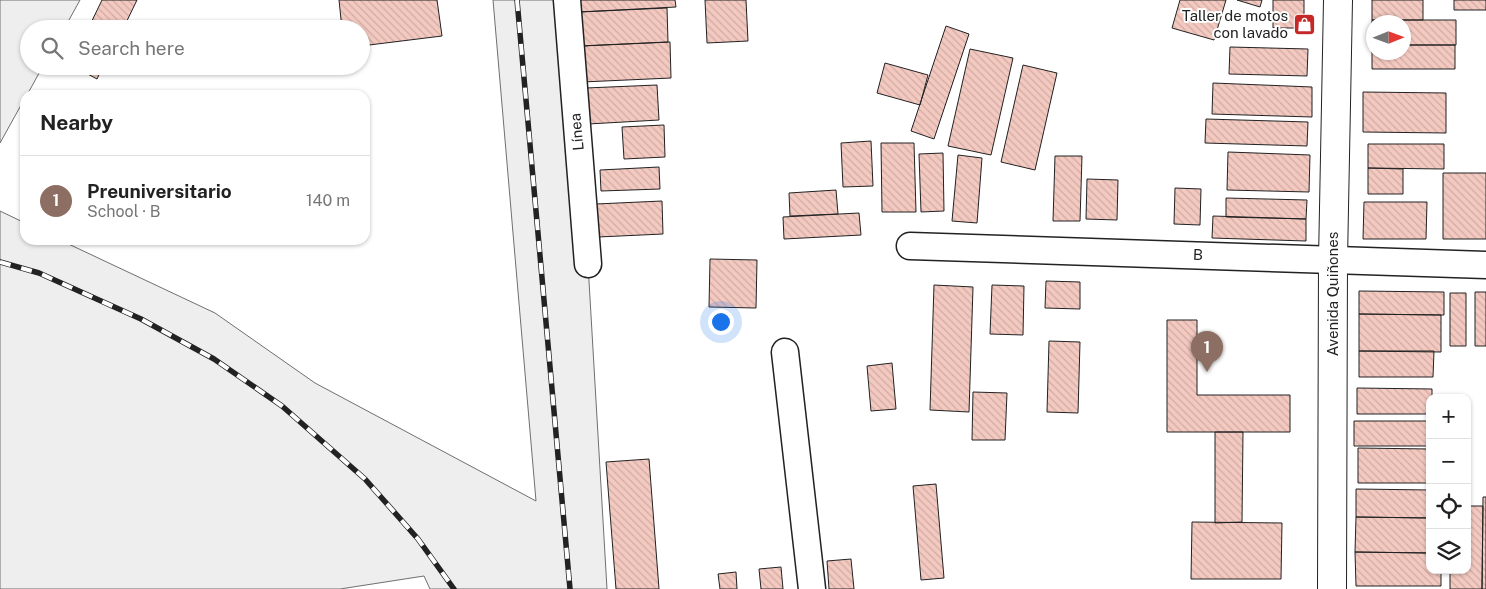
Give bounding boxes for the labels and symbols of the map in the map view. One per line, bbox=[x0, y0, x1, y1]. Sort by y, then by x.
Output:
place label: Taller de motos con lavado bbox=[1182, 7, 1288, 41]
shop icon: Taller de motos con lavado bbox=[1292, 13, 1316, 37]
north arrow bbox=[1366, 15, 1411, 60]
street label: Línea bbox=[566, 112, 587, 152]
street label: Avenida Quiñones bbox=[1324, 232, 1341, 356]
street label: B bbox=[1193, 246, 1203, 263]
your location bbox=[708, 309, 734, 335]
pin: 1 bbox=[1191, 331, 1223, 372]

